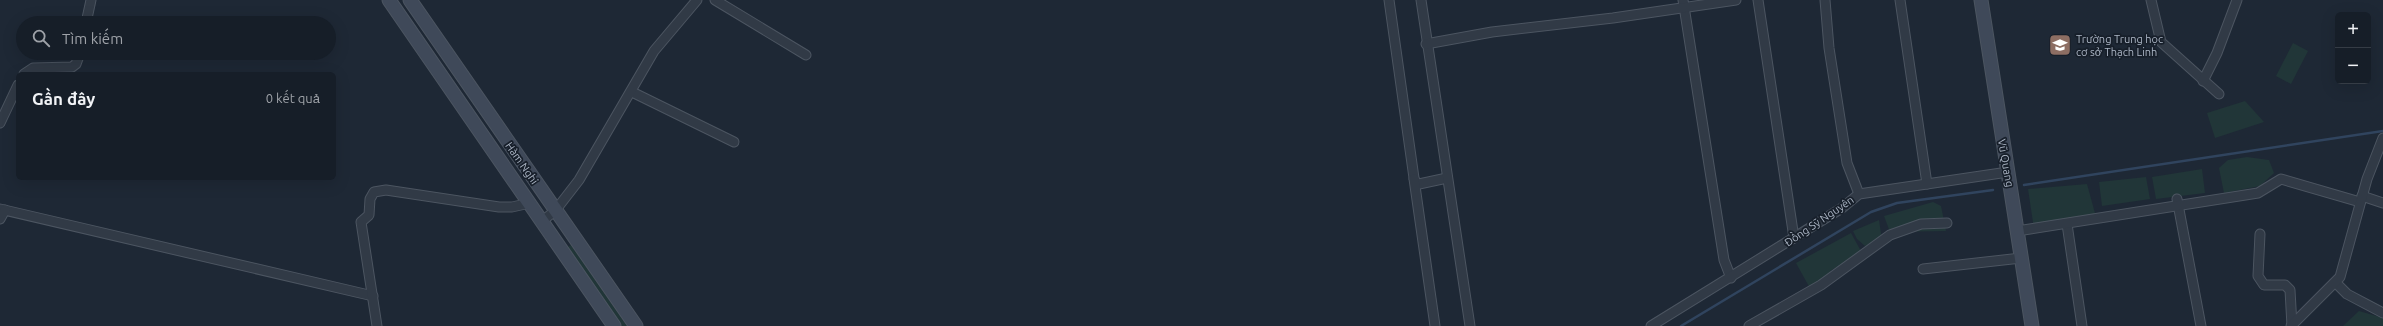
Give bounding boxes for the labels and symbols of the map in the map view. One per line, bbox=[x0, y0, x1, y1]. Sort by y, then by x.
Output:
school or university icon: Trường Trung học cơ sở Thạch Linh bbox=[2047, 32, 2073, 58]
place label: Trường Trung học cơ sở Thạch Linh bbox=[2076, 33, 2163, 59]
street label: Vũ Quang bbox=[1996, 138, 2016, 188]
street label: Hàm Nghi bbox=[503, 140, 541, 186]
street label: Đồng Sỹ Nguyên bbox=[1781, 192, 1856, 249]

